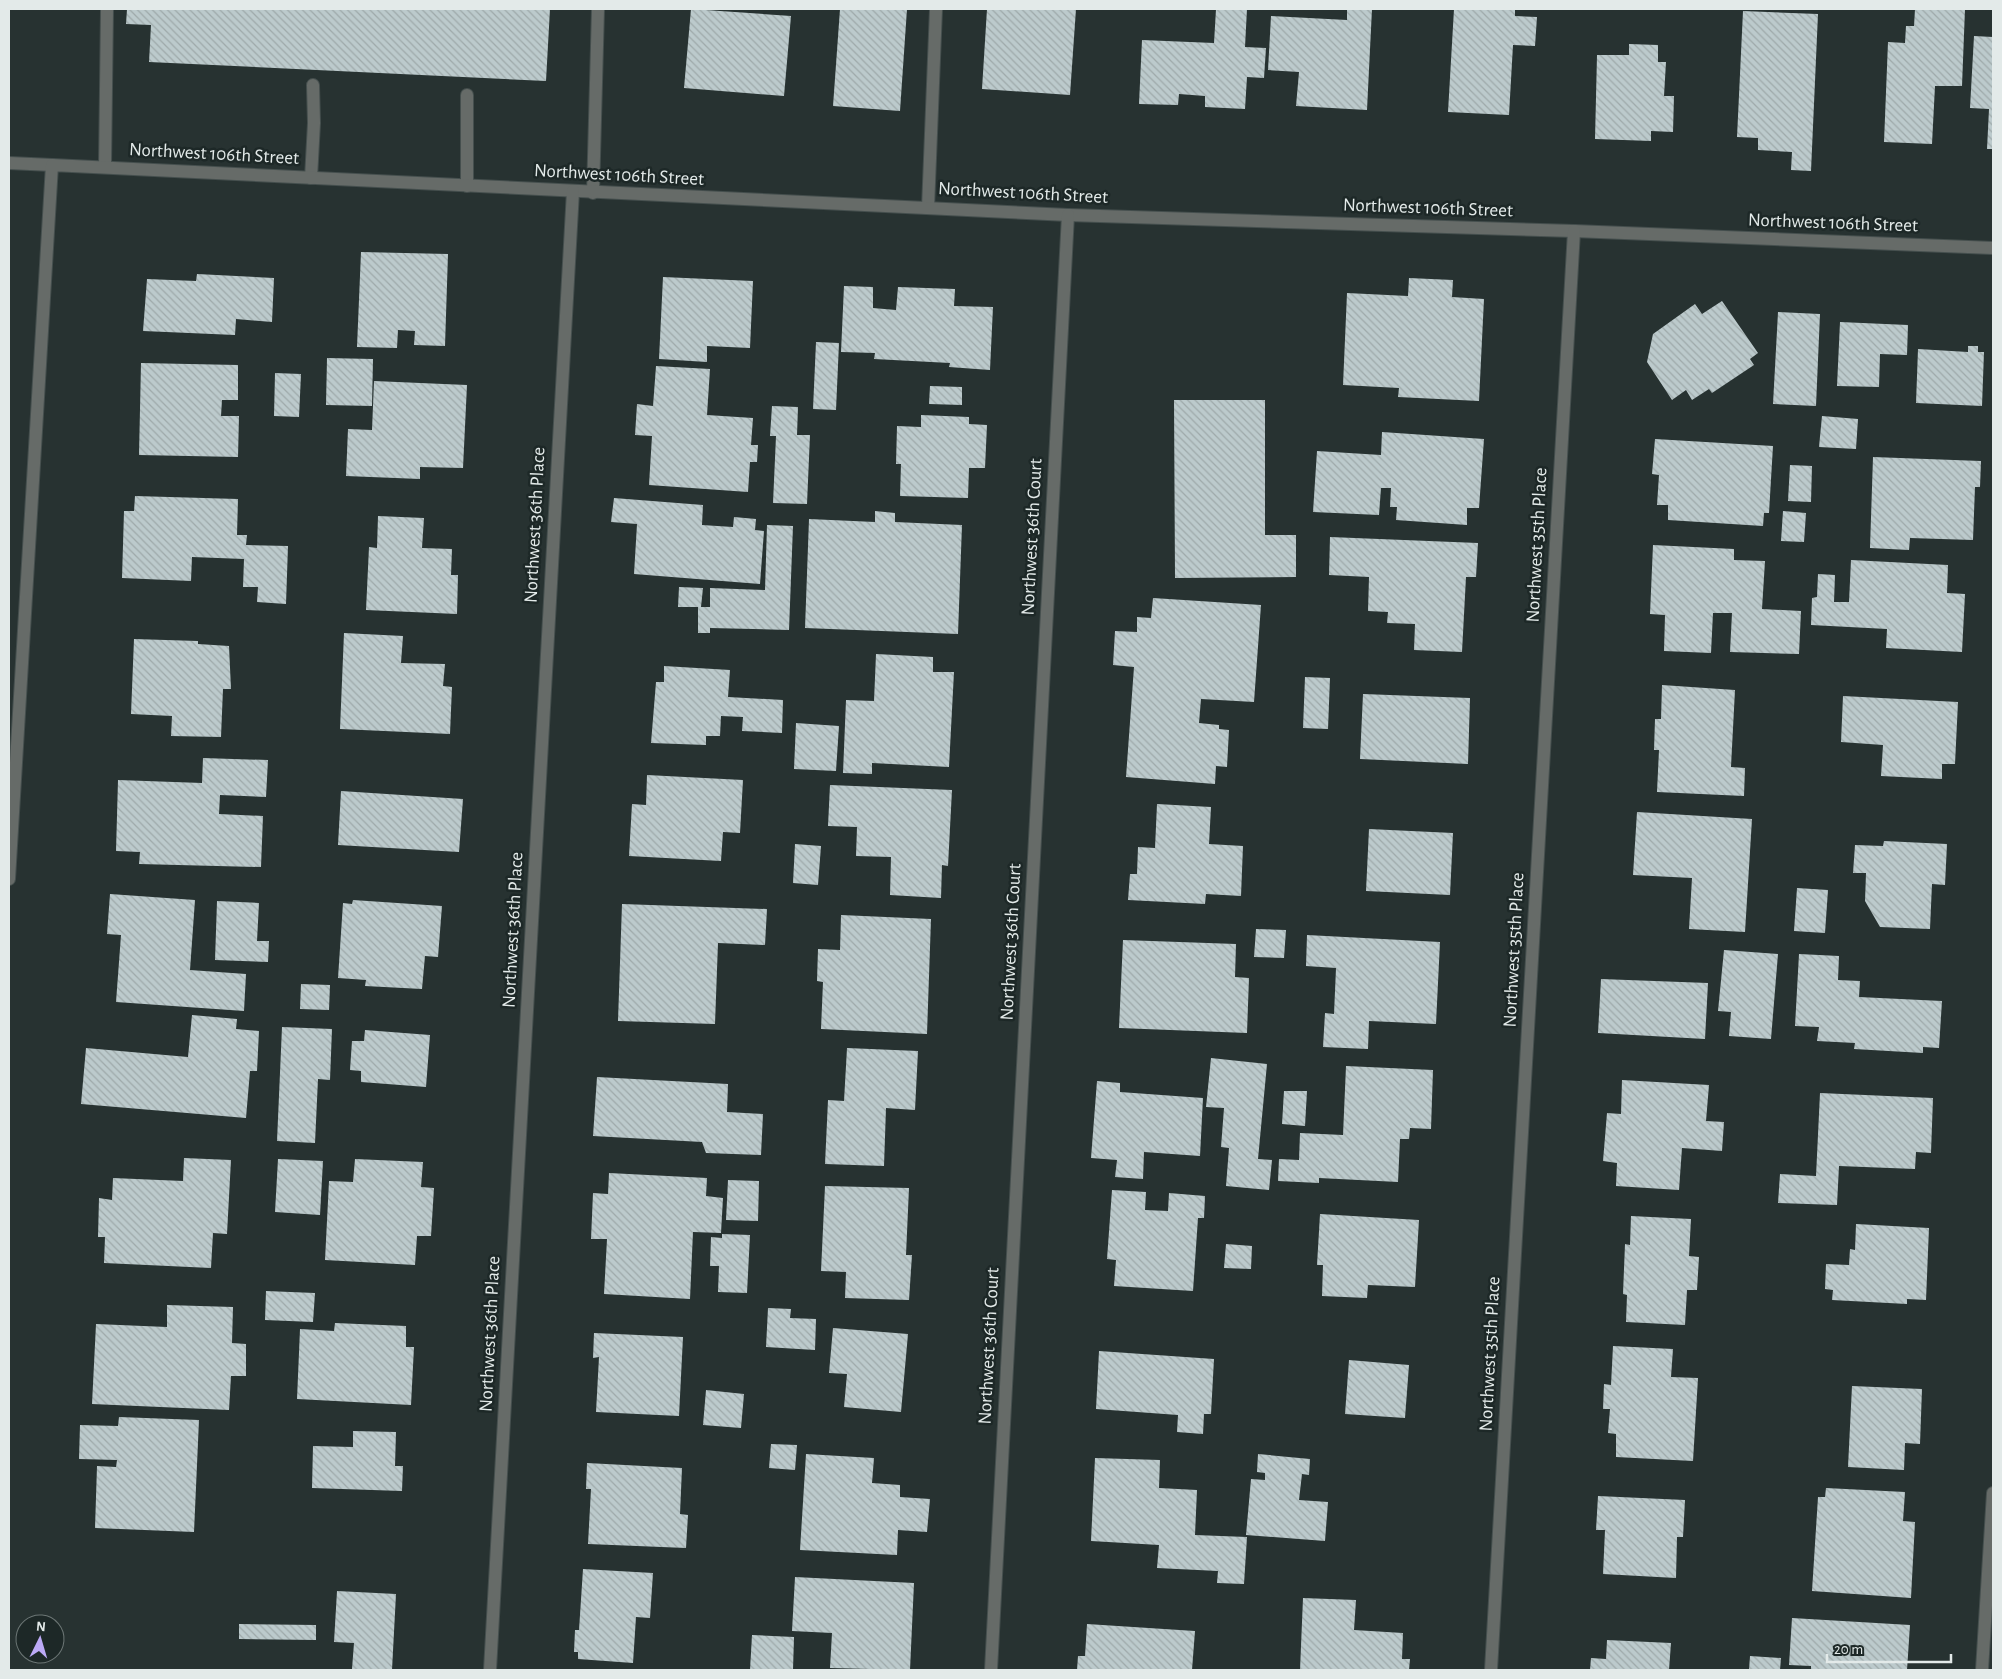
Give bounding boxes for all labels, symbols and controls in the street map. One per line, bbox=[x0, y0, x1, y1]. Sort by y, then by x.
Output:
street label: Northwest 106th Street bbox=[128, 140, 300, 168]
street label: Northwest 106th Street bbox=[533, 161, 705, 189]
street label: Northwest 106th Street bbox=[937, 179, 1109, 207]
street label: Northwest 106th Street bbox=[1343, 196, 1513, 220]
street label: Northwest 106th Street bbox=[1748, 211, 1918, 235]
street label: Northwest 36th Place bbox=[521, 447, 549, 603]
street label: Northwest 36th Court bbox=[1018, 458, 1046, 616]
street label: Northwest 35th Place bbox=[1523, 467, 1551, 623]
street label: Northwest 36th Place bbox=[499, 852, 527, 1008]
street label: Northwest 36th Court bbox=[997, 863, 1025, 1021]
street label: Northwest 35th Place bbox=[1500, 872, 1528, 1028]
street label: Northwest 36th Place bbox=[476, 1256, 504, 1412]
street label: Northwest 36th Court bbox=[975, 1267, 1003, 1425]
street label: Northwest 35th Place bbox=[1476, 1276, 1504, 1432]
north arrow bbox=[15, 1614, 65, 1664]
text: N bbox=[36, 1620, 47, 1634]
scale bar bbox=[1827, 1632, 1951, 1664]
text: 20 m bbox=[1834, 1642, 1863, 1657]

